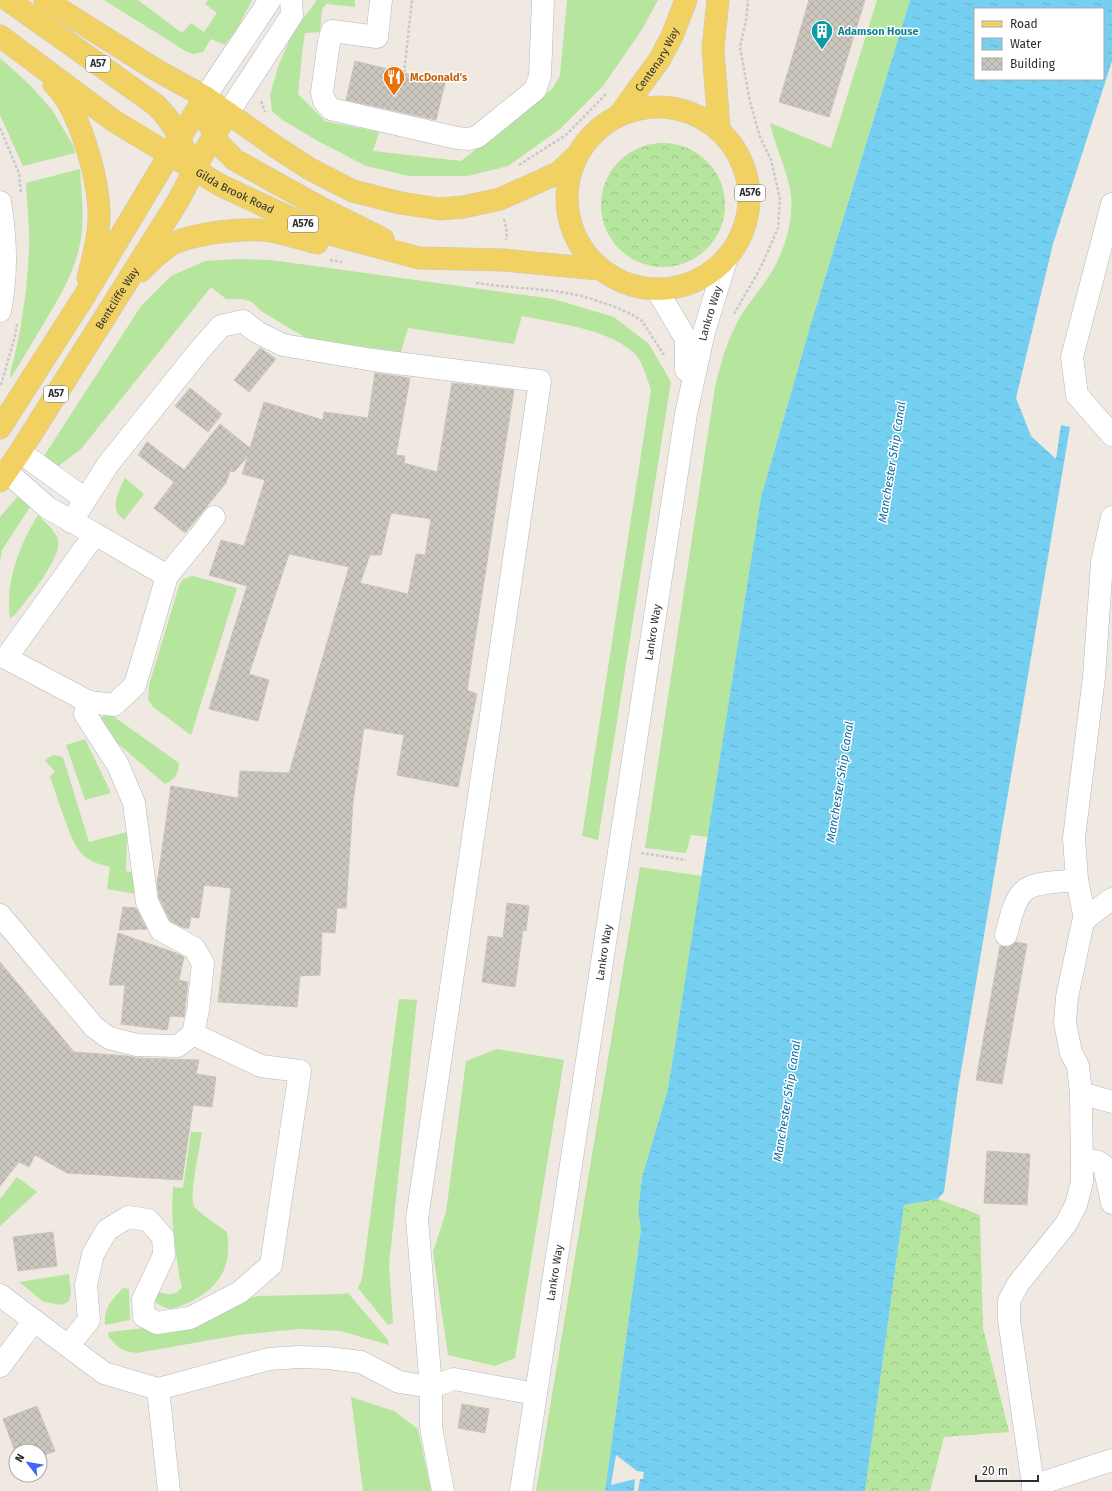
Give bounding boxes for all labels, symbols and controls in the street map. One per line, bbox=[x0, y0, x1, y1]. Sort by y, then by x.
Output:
legend bbox=[974, 8, 1104, 80]
text: Road bbox=[1010, 17, 1038, 31]
building icon: Adamson House bbox=[809, 18, 835, 51]
street label: Centenary Way bbox=[632, 25, 681, 94]
place label: Adamson House bbox=[837, 25, 919, 38]
text: Water bbox=[1010, 37, 1042, 51]
road number: A57 bbox=[86, 56, 110, 72]
text: Building bbox=[1010, 57, 1056, 71]
restaurant icon: McDonald's bbox=[381, 64, 407, 97]
place label: McDonald's bbox=[410, 71, 468, 84]
street label: Gilda Brook Road bbox=[193, 165, 276, 216]
road number: A576 bbox=[735, 185, 765, 201]
road number: A576 bbox=[288, 216, 318, 232]
street label: Bentcliffe Way bbox=[92, 264, 141, 332]
street label: Lankro Way bbox=[696, 284, 724, 342]
road number: A57 bbox=[44, 386, 68, 402]
water label: Manchester Ship Canal bbox=[875, 400, 909, 524]
street label: Lankro Way bbox=[642, 602, 663, 661]
water label: Manchester Ship Canal bbox=[823, 720, 857, 844]
street label: Lankro Way bbox=[593, 923, 614, 981]
water label: Manchester Ship Canal bbox=[770, 1039, 804, 1163]
street label: Lankro Way bbox=[544, 1243, 565, 1302]
north arrow bbox=[8, 1443, 48, 1483]
text: N bbox=[12, 1452, 27, 1465]
scale bar bbox=[976, 1457, 1038, 1483]
text: 20 m bbox=[982, 1464, 1008, 1478]

